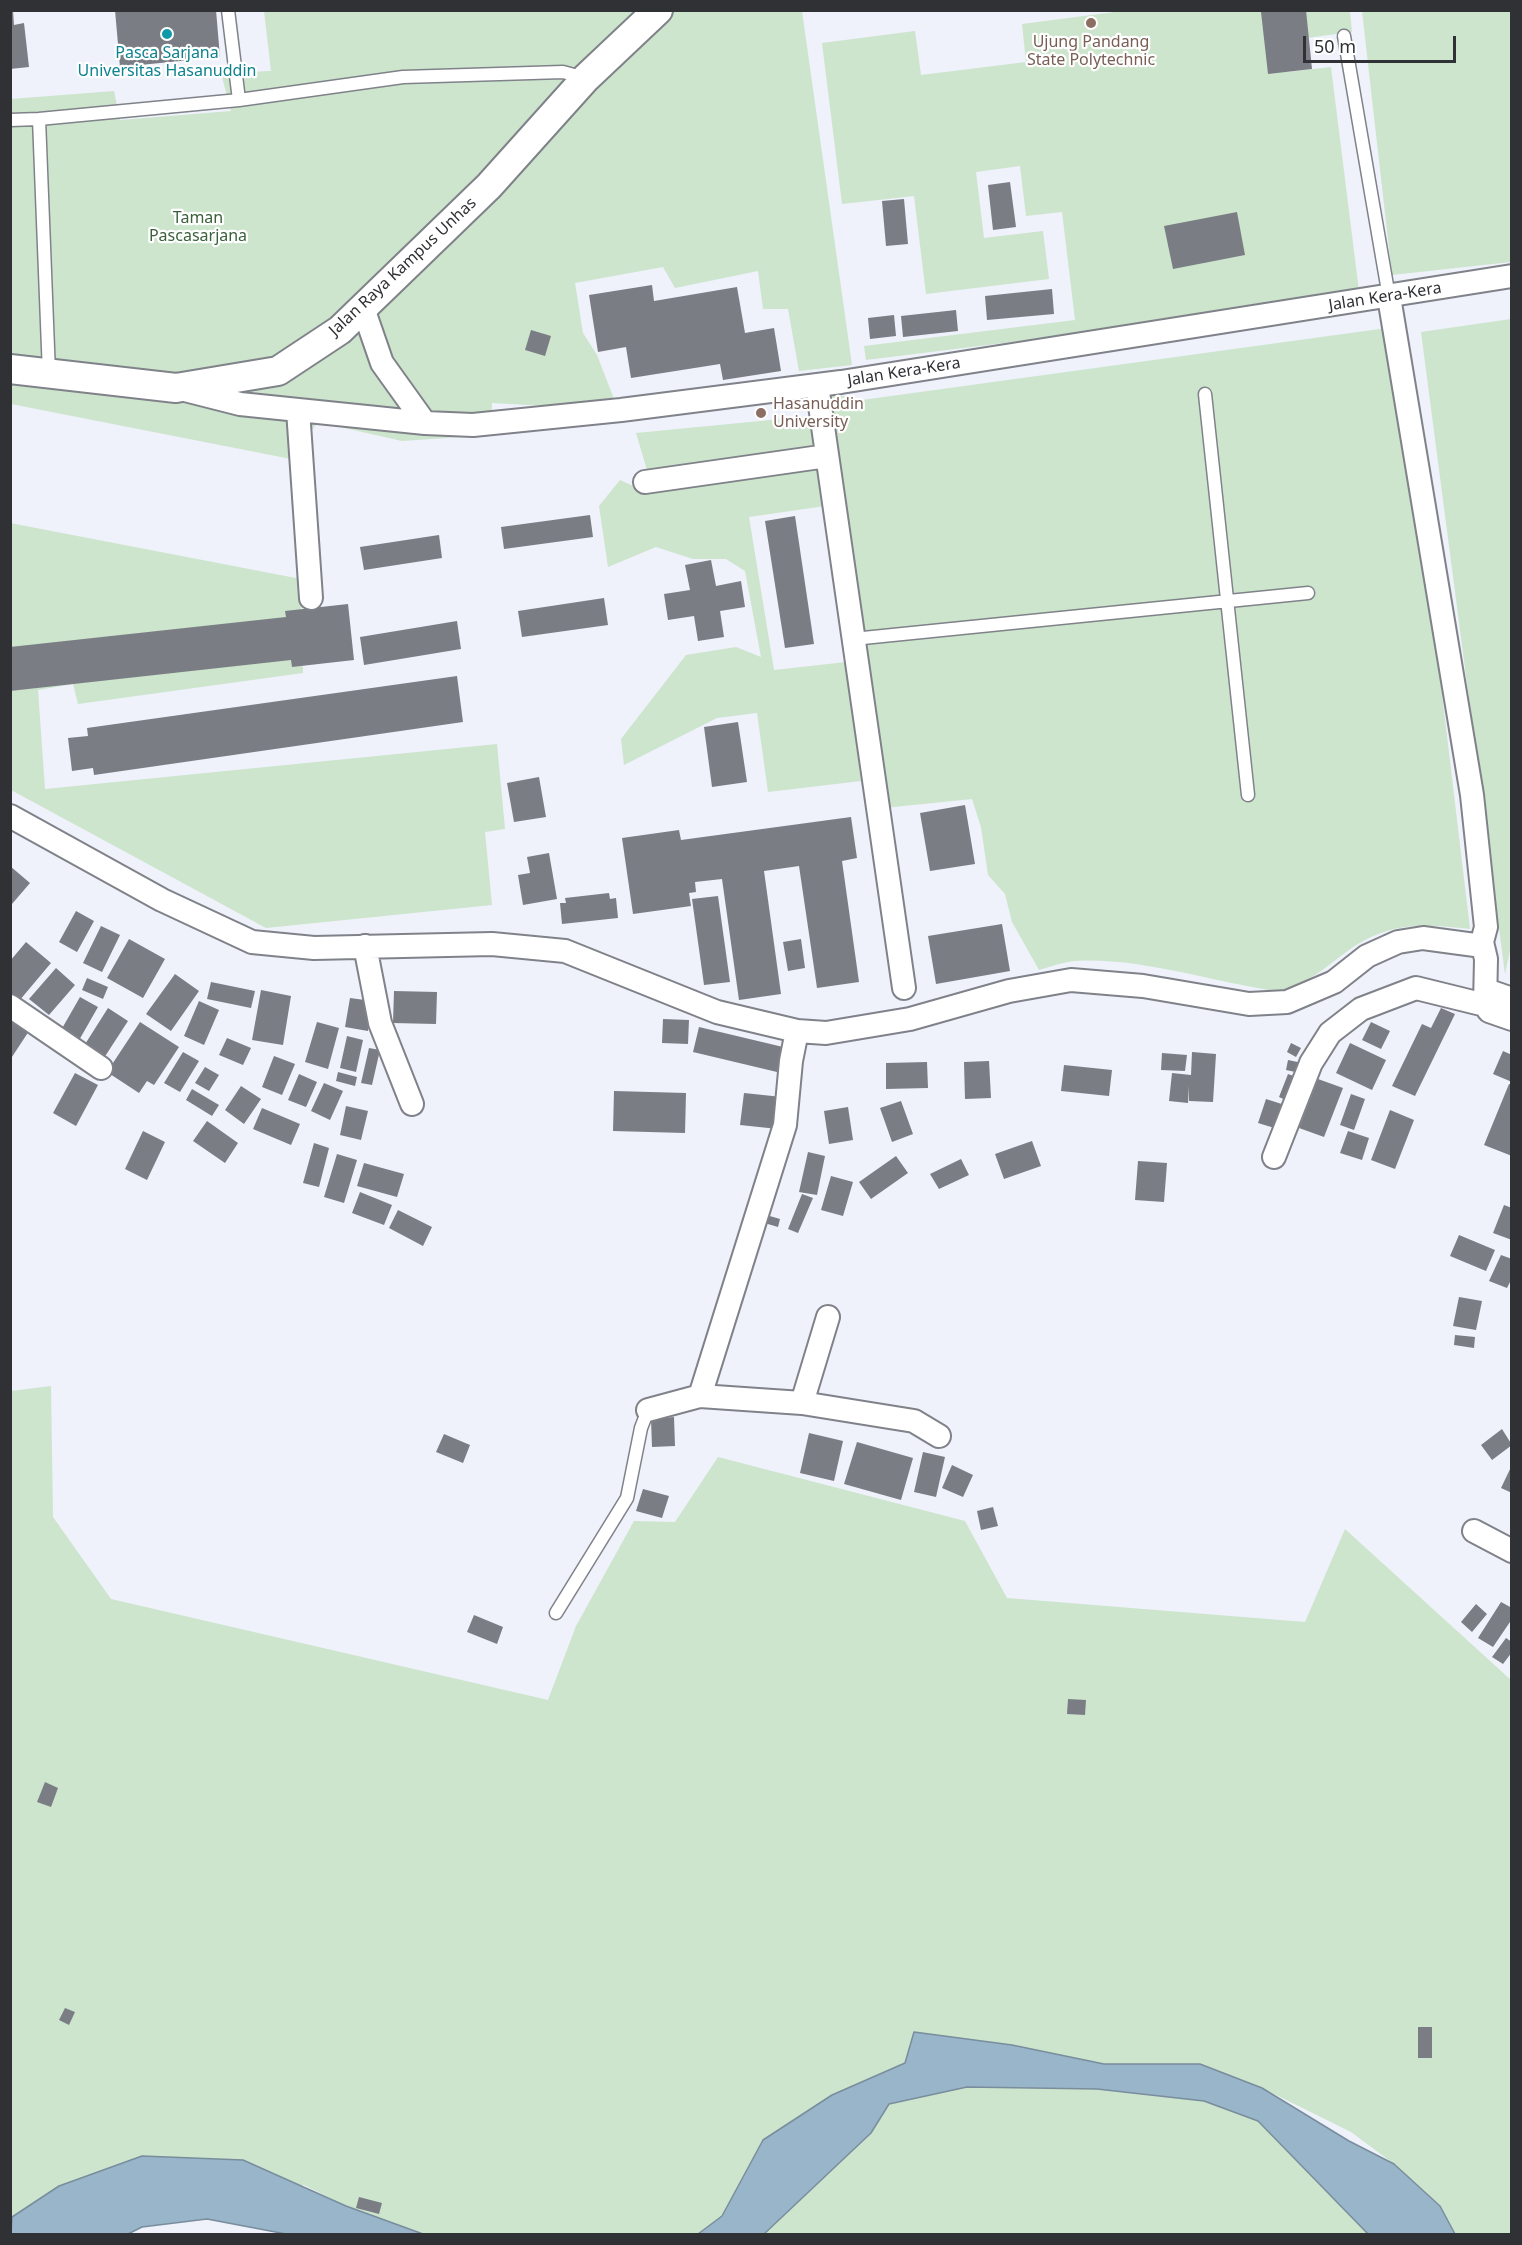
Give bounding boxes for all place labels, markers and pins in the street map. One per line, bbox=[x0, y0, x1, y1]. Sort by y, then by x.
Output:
marker: Ujung Pandang State Polytechnic bbox=[1084, 16, 1098, 30]
marker: Pasca Sarjana Universitas Hasanuddin bbox=[160, 27, 174, 41]
place label: Ujung Pandang State Polytechnic bbox=[1027, 32, 1155, 70]
place label: Pasca Sarjana Universitas Hasanuddin bbox=[78, 43, 256, 81]
place label: Hasanuddin University bbox=[773, 394, 864, 432]
marker: Hasanuddin University bbox=[754, 406, 768, 420]

